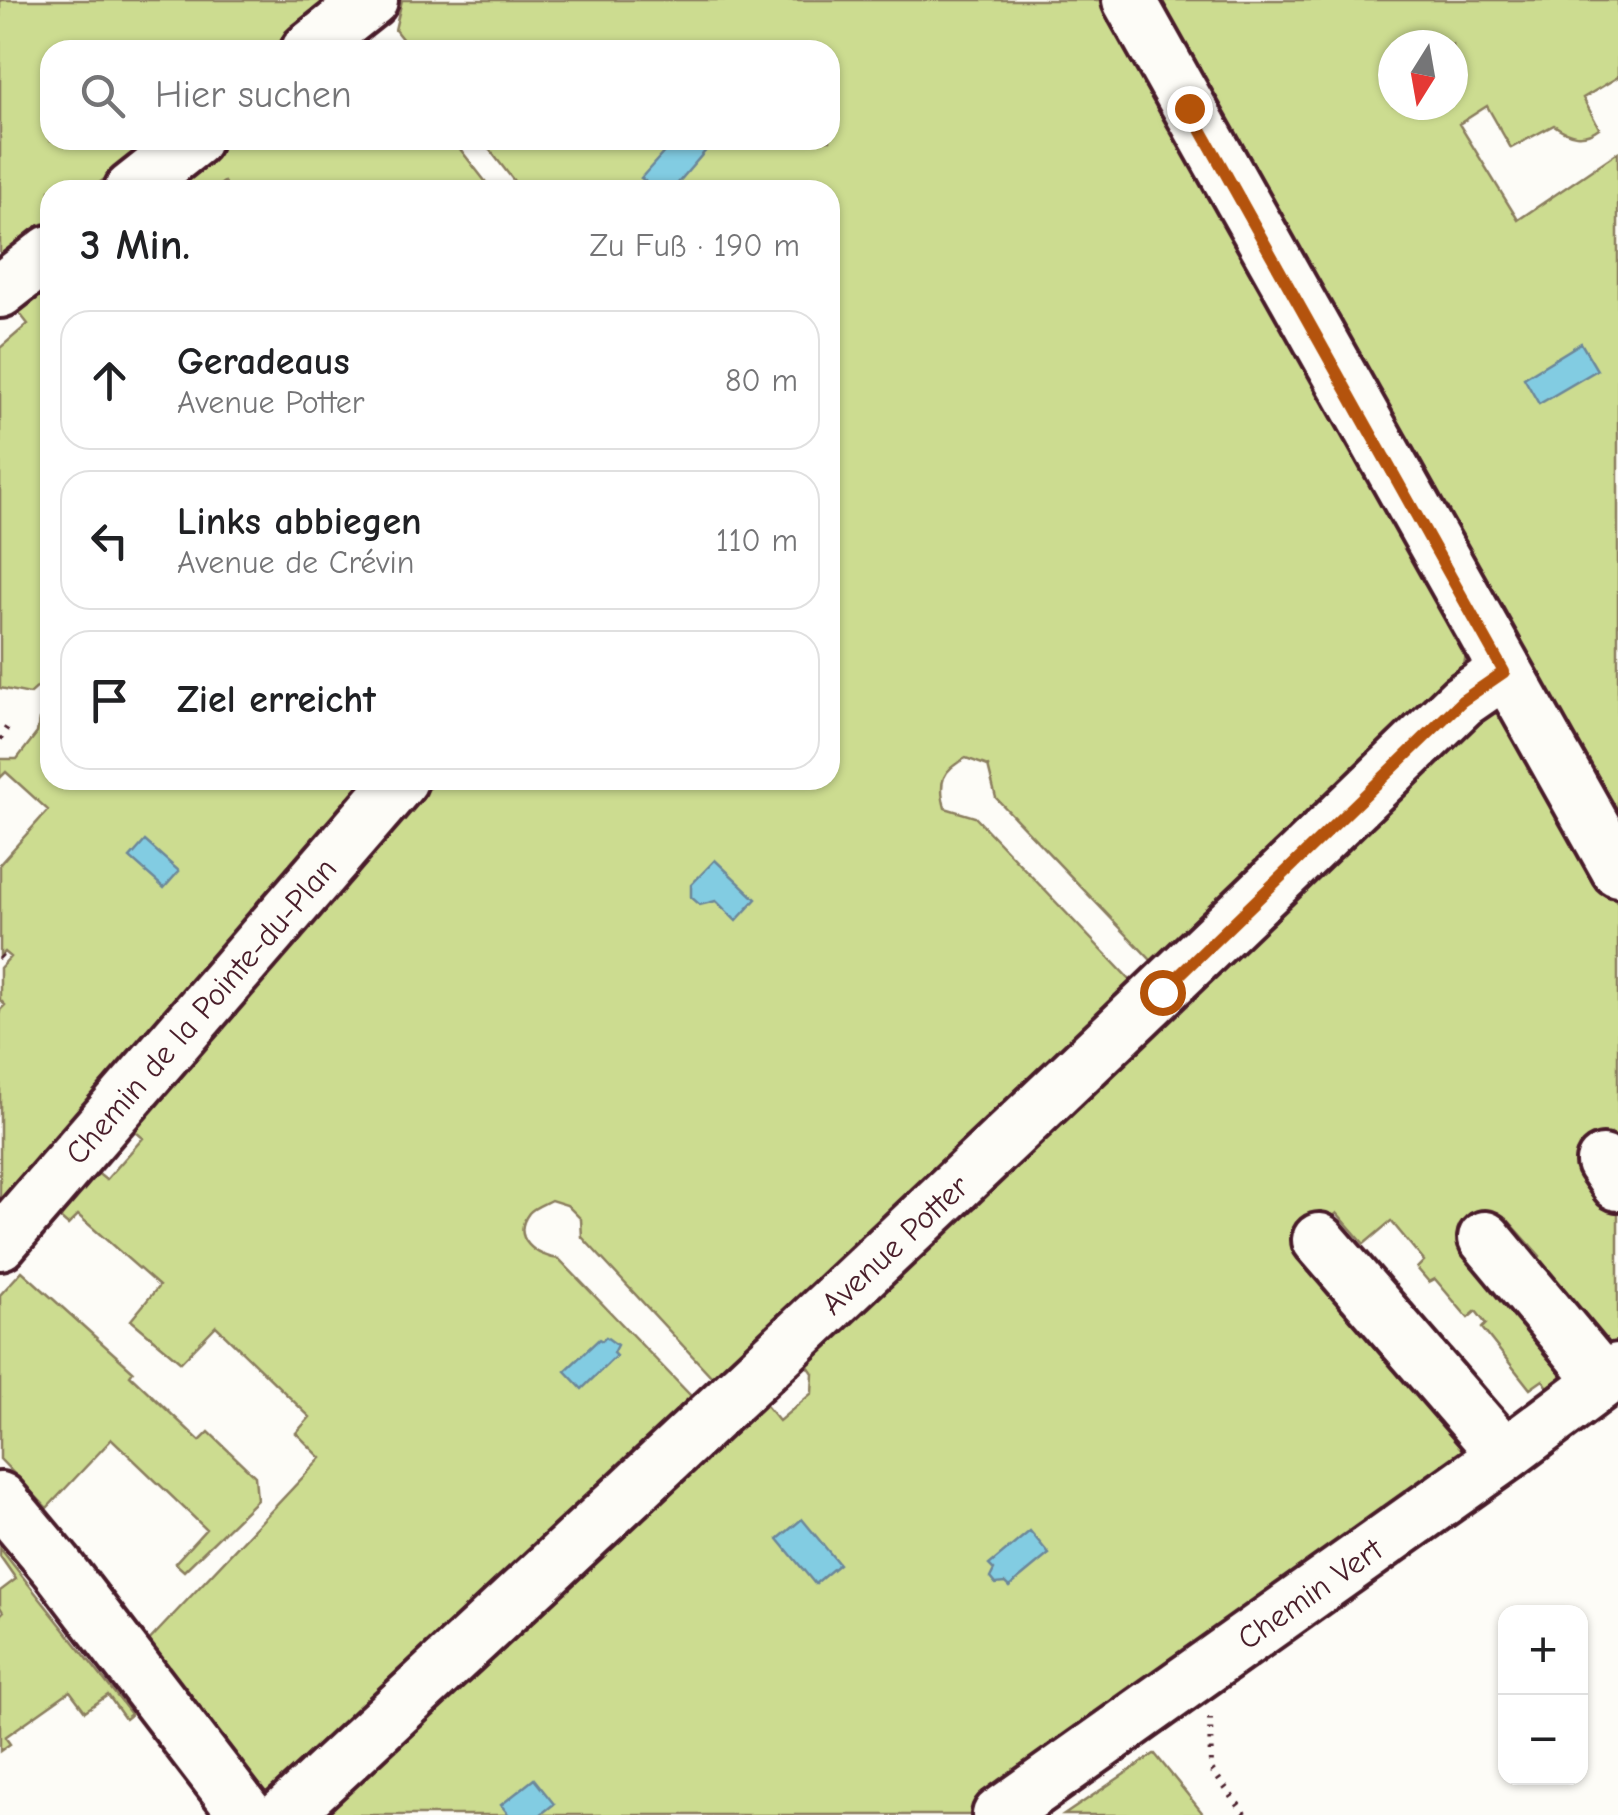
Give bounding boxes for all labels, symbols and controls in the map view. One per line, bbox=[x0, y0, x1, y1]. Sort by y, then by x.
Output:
north arrow bbox=[1378, 30, 1468, 120]
search box bbox=[40, 40, 840, 150]
icon: search bbox=[75, 68, 130, 123]
text: Hier suchen bbox=[155, 73, 352, 117]
route end bbox=[1167, 86, 1213, 132]
text: 3 Min. bbox=[80, 221, 190, 270]
text: Zu Fuß · 190 m bbox=[589, 227, 800, 264]
text: Geradeaus bbox=[177, 340, 350, 384]
icon: ahead bbox=[82, 353, 137, 408]
text: 80 m bbox=[725, 362, 798, 399]
text: Avenue Potter bbox=[177, 384, 364, 421]
text: Links abbiegen bbox=[177, 500, 422, 544]
icon: left bbox=[82, 513, 137, 568]
text: 110 m bbox=[716, 522, 798, 559]
text: Avenue de Crévin bbox=[177, 544, 415, 581]
icon: arrive bbox=[82, 673, 137, 728]
text: Ziel erreicht bbox=[177, 678, 376, 722]
street label: Chemin de la Pointe-du-Plan bbox=[58, 850, 344, 1172]
route start bbox=[1140, 970, 1186, 1016]
street label: Avenue Potter bbox=[814, 1167, 976, 1322]
street label: Chemin Vert bbox=[1231, 1530, 1390, 1657]
map controls bbox=[1498, 1605, 1588, 1785]
button: + bbox=[1498, 1605, 1588, 1695]
button: − bbox=[1498, 1695, 1588, 1785]

